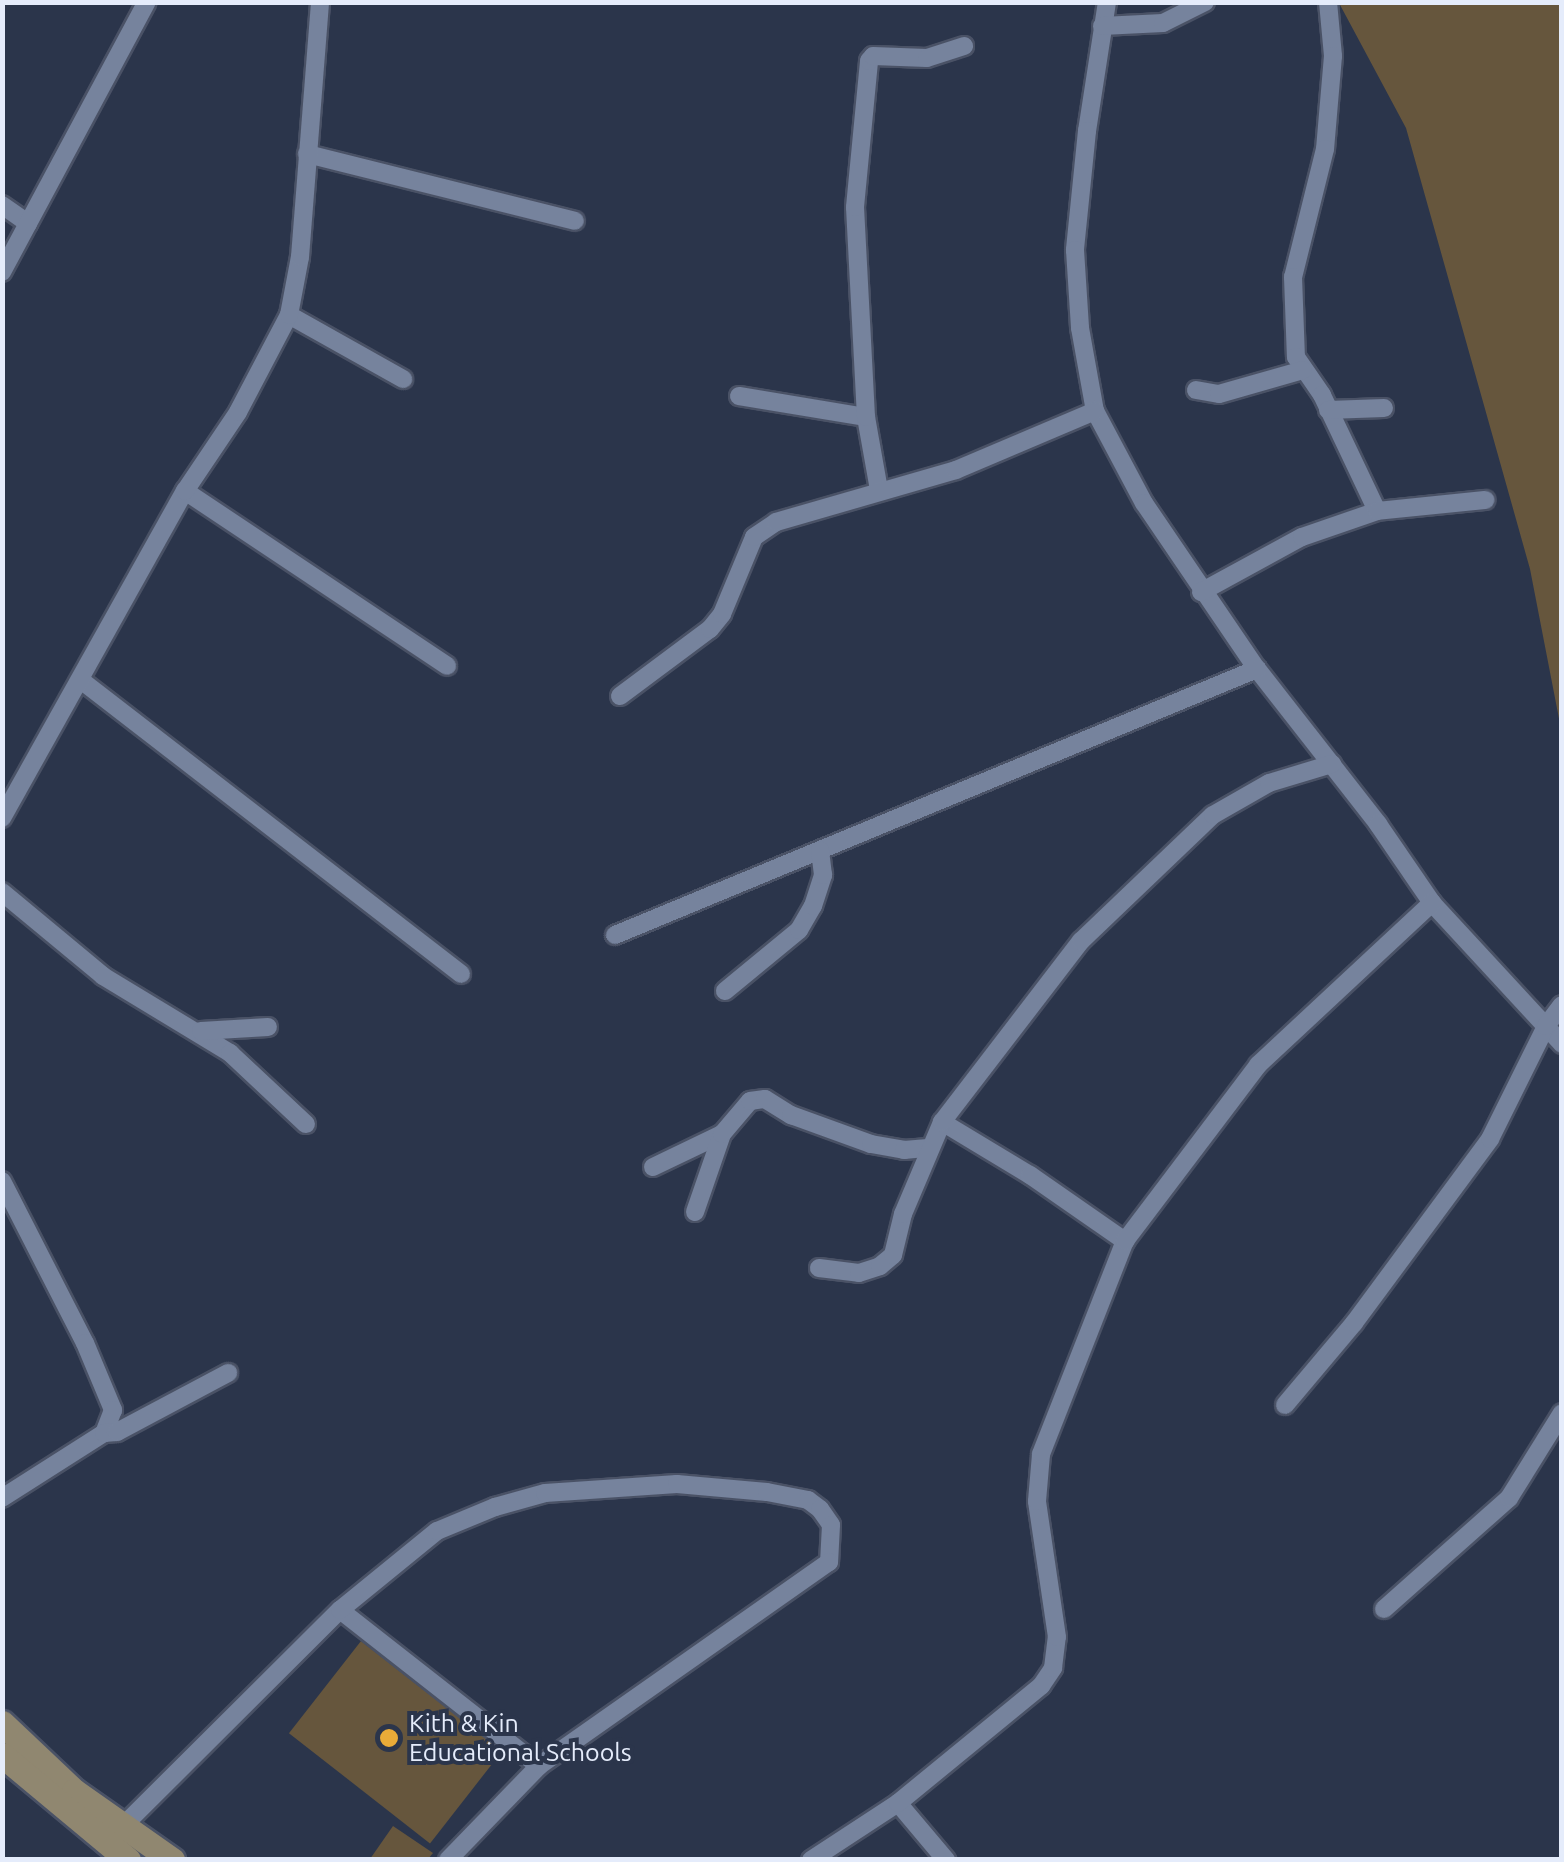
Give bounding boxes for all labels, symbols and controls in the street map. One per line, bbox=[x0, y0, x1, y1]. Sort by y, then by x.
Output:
place label: Kith & Kin Educational Schools bbox=[409, 1709, 632, 1768]
marker: Kith & Kin Educational Schools bbox=[378, 1727, 400, 1749]

